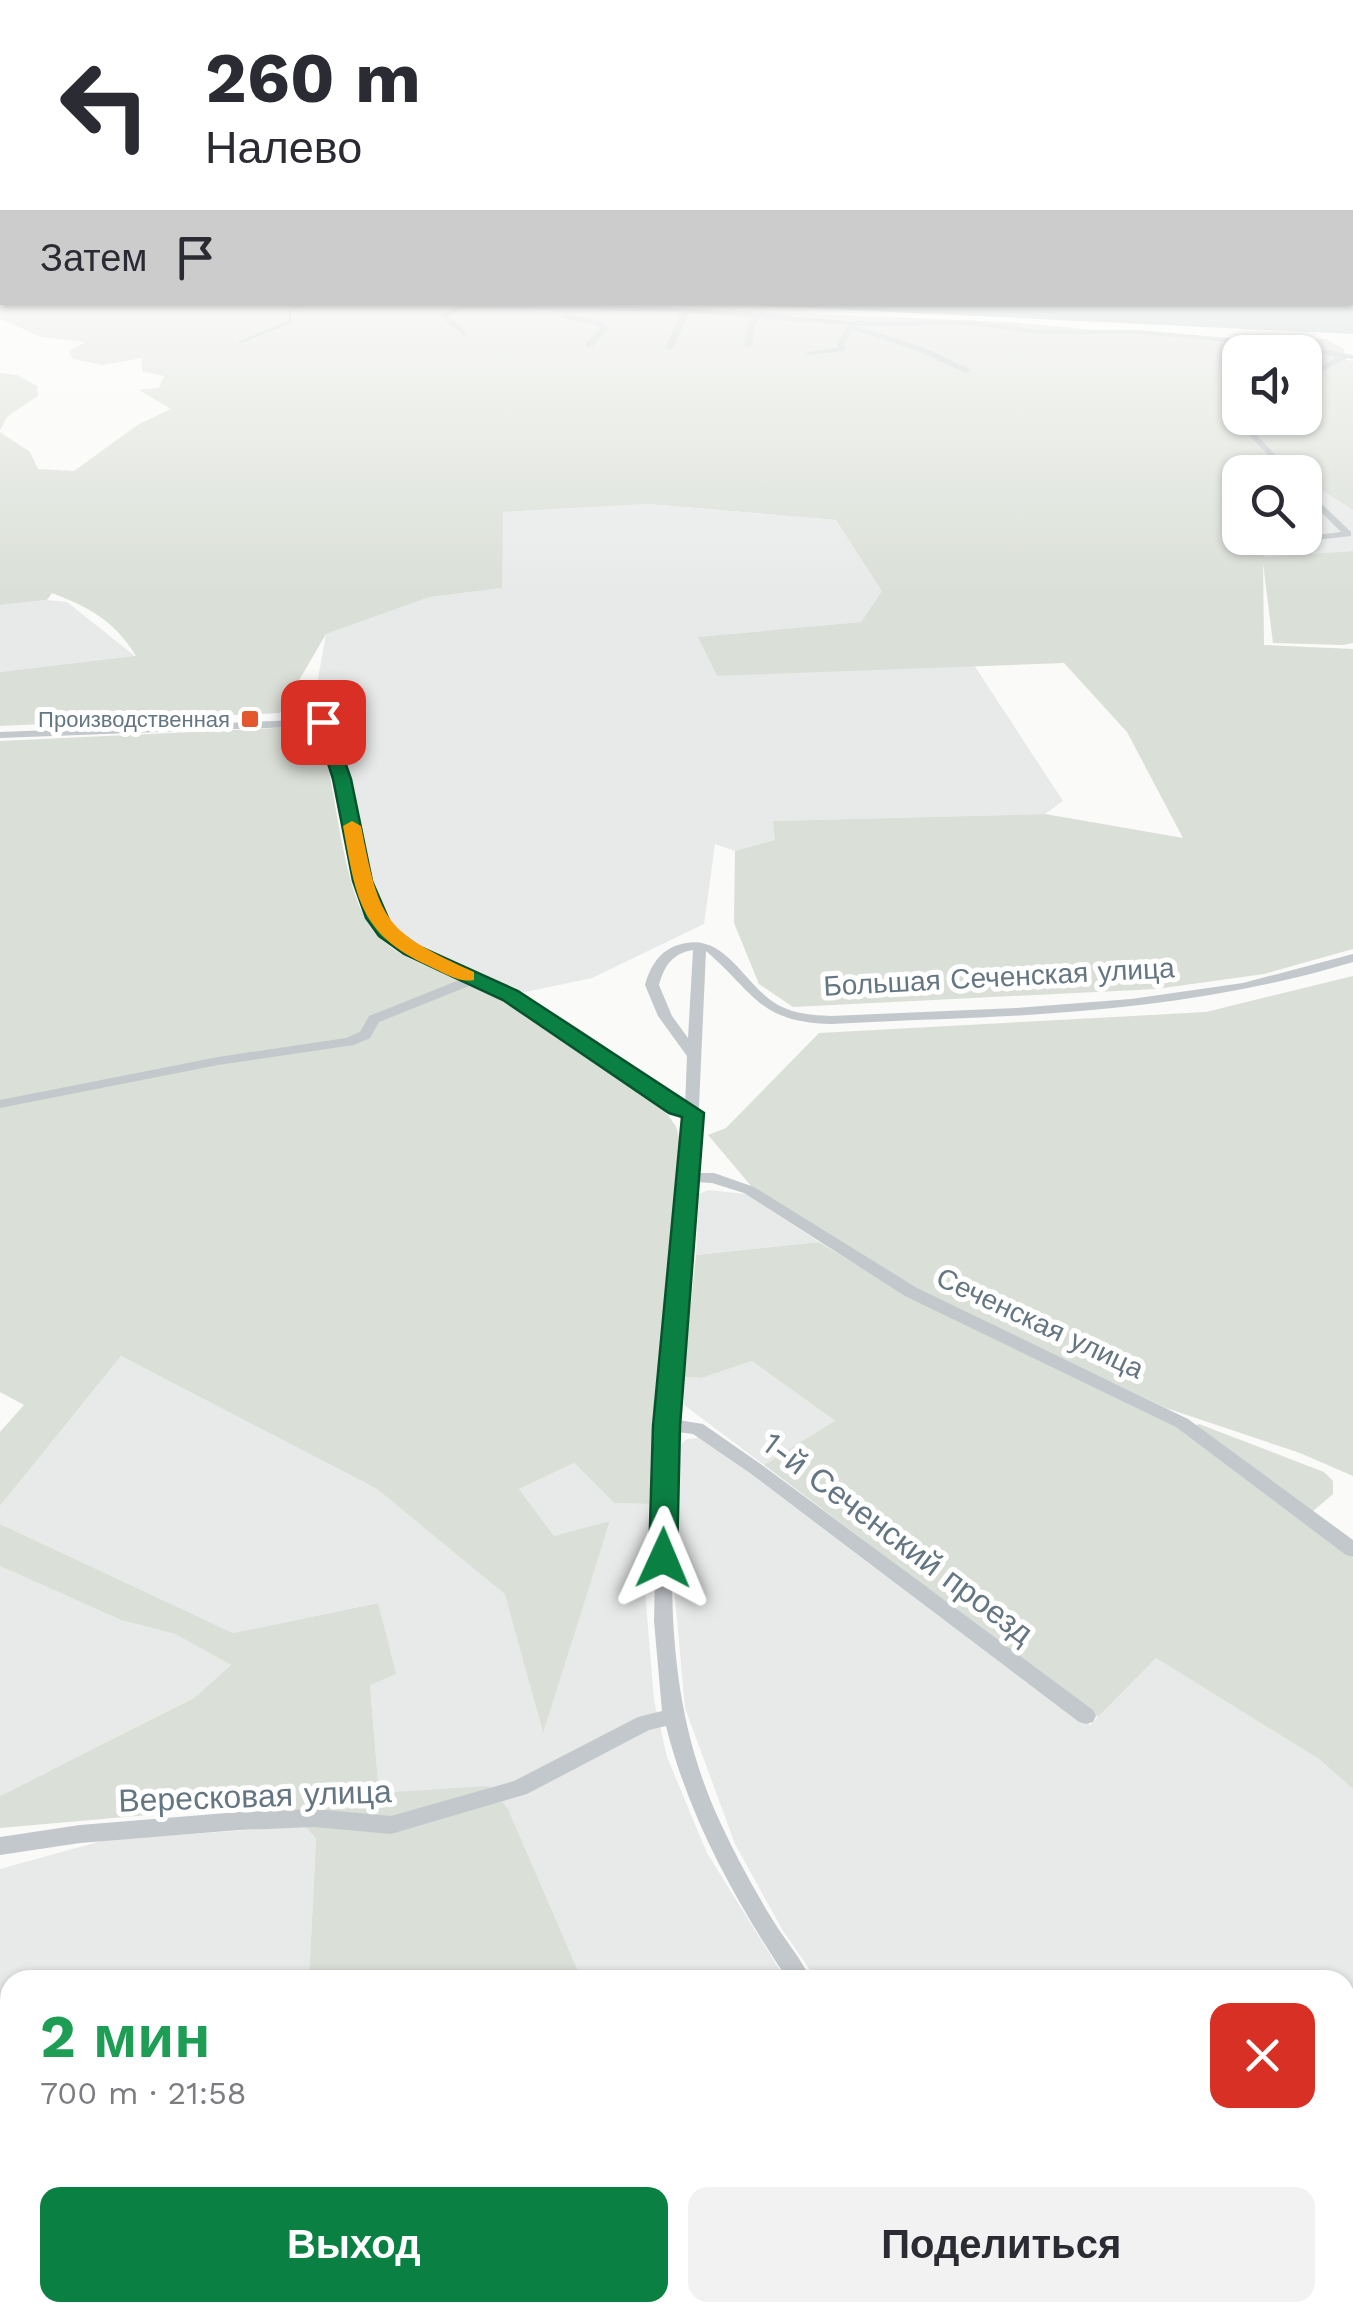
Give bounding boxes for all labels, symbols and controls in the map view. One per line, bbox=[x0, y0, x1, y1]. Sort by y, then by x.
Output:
text: 260 m bbox=[205, 37, 421, 119]
icon: left bbox=[40, 40, 170, 170]
text: Налево bbox=[205, 121, 362, 174]
icon: arrive bbox=[168, 230, 223, 285]
text: Затем bbox=[40, 236, 148, 280]
map controls bbox=[1222, 335, 1322, 555]
button: sound bbox=[1222, 335, 1322, 435]
button: search bbox=[1222, 455, 1322, 555]
pin bbox=[281, 680, 366, 765]
icon: arrive bbox=[296, 695, 351, 750]
place label: Производственная bbox=[38, 707, 230, 732]
marker: Производственная bbox=[239, 708, 261, 730]
street label: Большая Сеченская улица bbox=[823, 951, 1176, 1003]
street label: Сеченская улица bbox=[931, 1261, 1149, 1386]
street label: 1-й Сеченский проезд bbox=[755, 1424, 1041, 1652]
position arrow bbox=[611, 1506, 715, 1610]
street label: Вересковая улица bbox=[118, 1772, 393, 1820]
text: 2 мин bbox=[40, 2001, 210, 2072]
button: close bbox=[1210, 2003, 1315, 2108]
text: 700 m · 21:58 bbox=[40, 2074, 247, 2112]
button: Выход bbox=[40, 2187, 668, 2302]
button: Поделиться bbox=[688, 2187, 1315, 2302]

